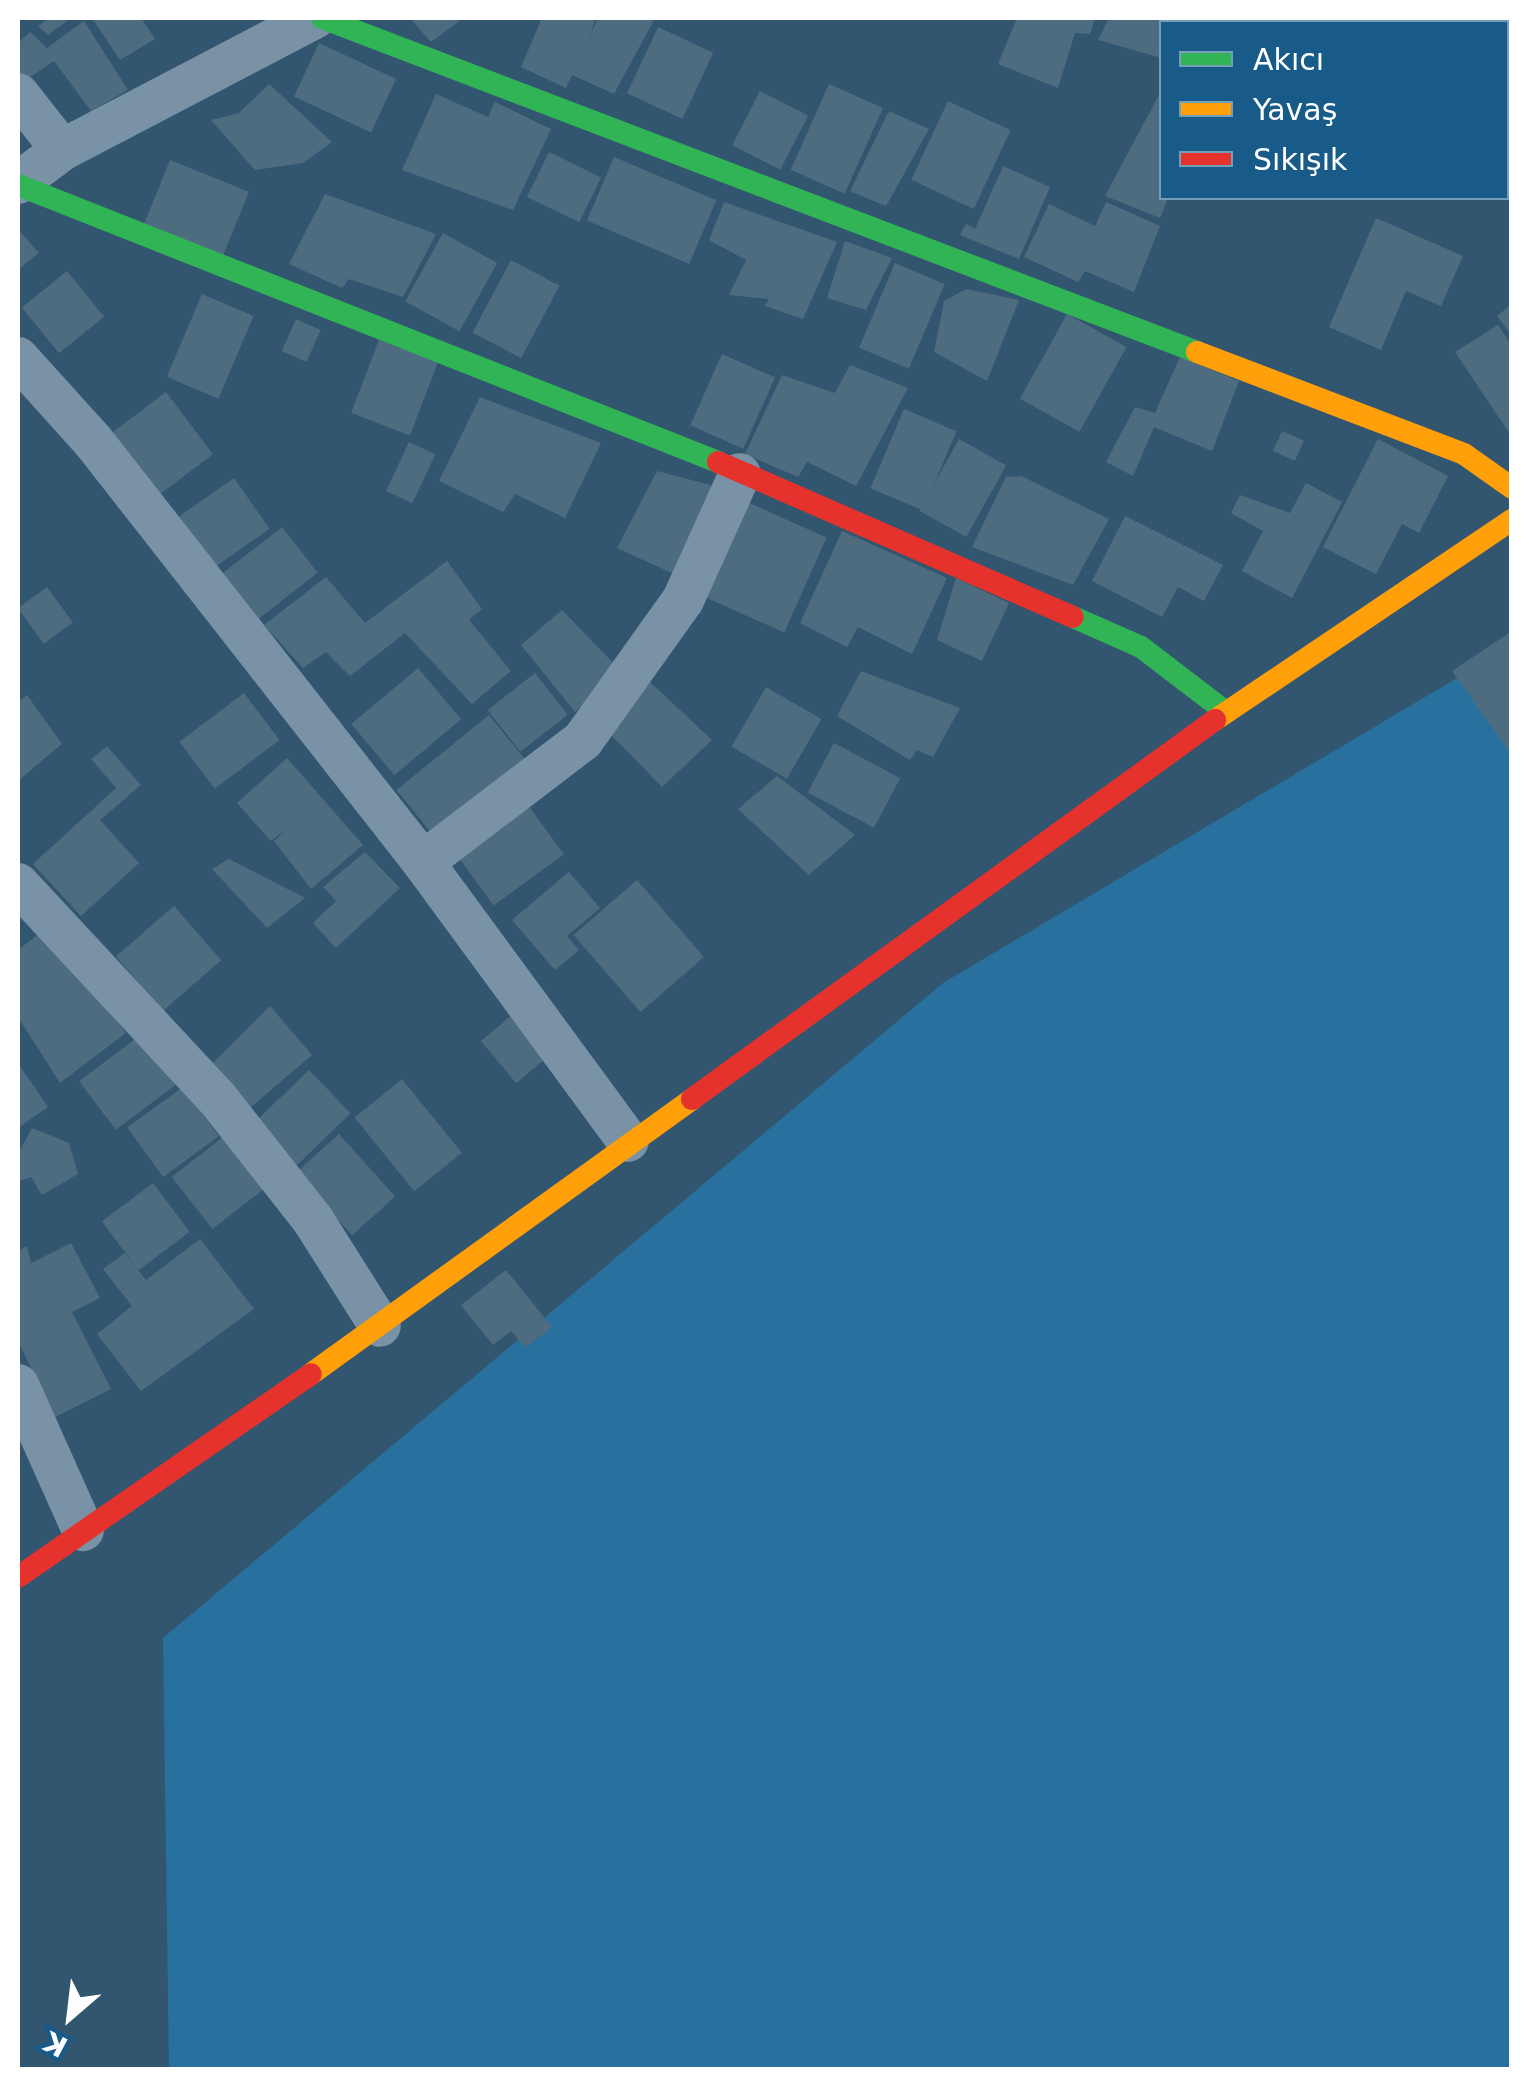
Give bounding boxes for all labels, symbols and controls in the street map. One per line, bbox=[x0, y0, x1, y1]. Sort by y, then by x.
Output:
legend bbox=[1159, 20, 1509, 200]
text: Akıcı bbox=[1253, 42, 1324, 77]
text: Yavaş bbox=[1253, 92, 1337, 127]
text: Sıkışık bbox=[1253, 142, 1347, 177]
north arrow bbox=[20, 1967, 120, 2067]
text: K bbox=[38, 2024, 73, 2064]

